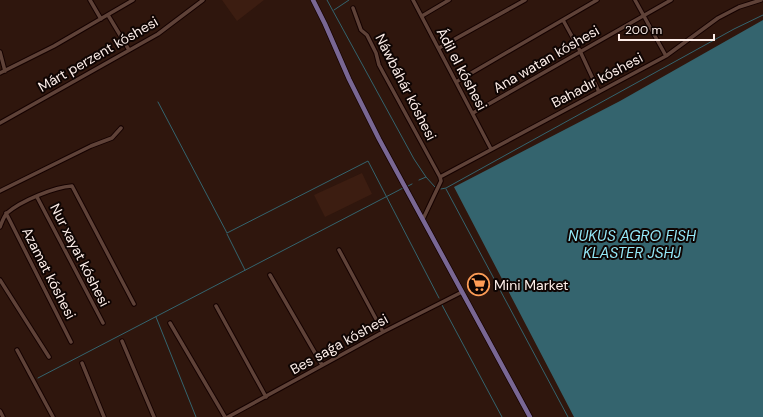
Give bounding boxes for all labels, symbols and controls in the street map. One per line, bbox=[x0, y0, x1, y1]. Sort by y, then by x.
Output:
street label: Márt perzent kóshesi bbox=[35, 12, 161, 96]
scale bar bbox=[619, 16, 714, 42]
street label: Ana watan kóshesi bbox=[490, 21, 602, 97]
text: 200 m bbox=[625, 22, 662, 38]
street label: Ádil el kóshesi bbox=[433, 25, 491, 113]
street label: Náwbáhár kóshesi bbox=[371, 31, 441, 143]
street label: Bahadır kóshesi bbox=[548, 48, 646, 112]
street label: Nur xayat kóshesi bbox=[46, 200, 114, 310]
street label: Azamat kóshesi bbox=[18, 224, 80, 322]
water label: NUKUS AGRO FISH KLASTER JSHJ bbox=[568, 226, 697, 263]
supermarket icon: Mini Market bbox=[466, 272, 492, 298]
place label: Mini Market bbox=[494, 276, 569, 294]
street label: Bes saǵa kóshesi bbox=[287, 310, 391, 378]

